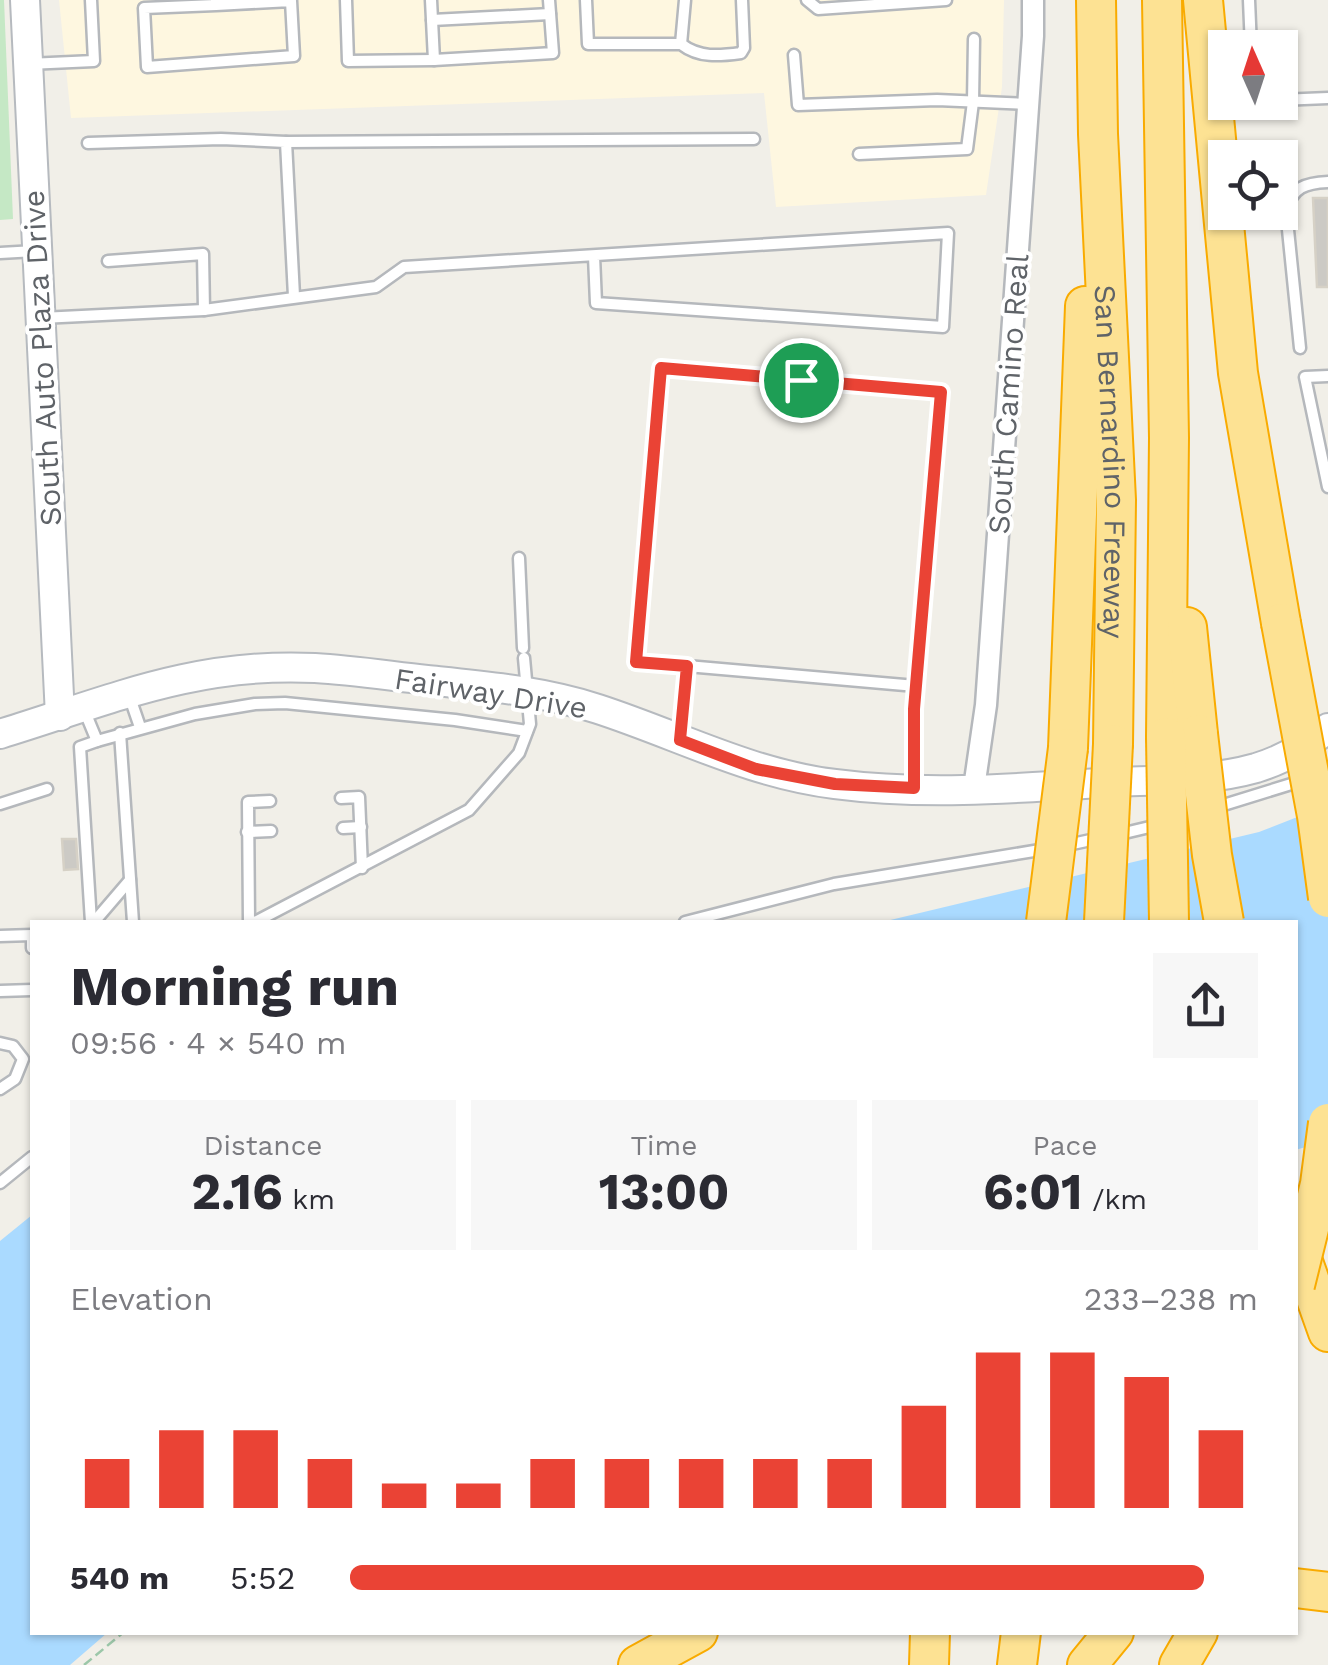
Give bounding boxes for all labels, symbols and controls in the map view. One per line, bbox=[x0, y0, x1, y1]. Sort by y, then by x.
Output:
north arrow bbox=[1208, 30, 1298, 120]
map controls bbox=[1208, 30, 1298, 230]
button: locate bbox=[1208, 140, 1298, 230]
street label: South Auto Plaza Drive bbox=[16, 189, 68, 527]
street label: South Camino Real bbox=[981, 253, 1035, 535]
street label: San Bernardino Freeway bbox=[1088, 284, 1134, 639]
pin bbox=[759, 338, 844, 423]
icon: arrive bbox=[774, 353, 829, 408]
street label: Fairway Drive bbox=[392, 661, 590, 725]
button: share bbox=[1153, 953, 1258, 1058]
text: Morning run bbox=[70, 954, 399, 1018]
text: 09:56 · 4 × 540 m bbox=[70, 1024, 346, 1062]
text: Distance bbox=[203, 1129, 323, 1162]
text: Time bbox=[631, 1129, 697, 1162]
text: Pace bbox=[1033, 1129, 1097, 1162]
text: 2.16 bbox=[191, 1162, 283, 1221]
text: 13:00 bbox=[599, 1162, 729, 1221]
text: 6:01 bbox=[983, 1162, 1083, 1221]
text: km bbox=[283, 1183, 335, 1216]
text: /km bbox=[1083, 1183, 1147, 1216]
text: Elevation bbox=[70, 1280, 213, 1318]
text: 233–238 m bbox=[1084, 1280, 1258, 1318]
text: 540 m bbox=[70, 1559, 169, 1597]
text: 5:52 bbox=[230, 1559, 295, 1597]

